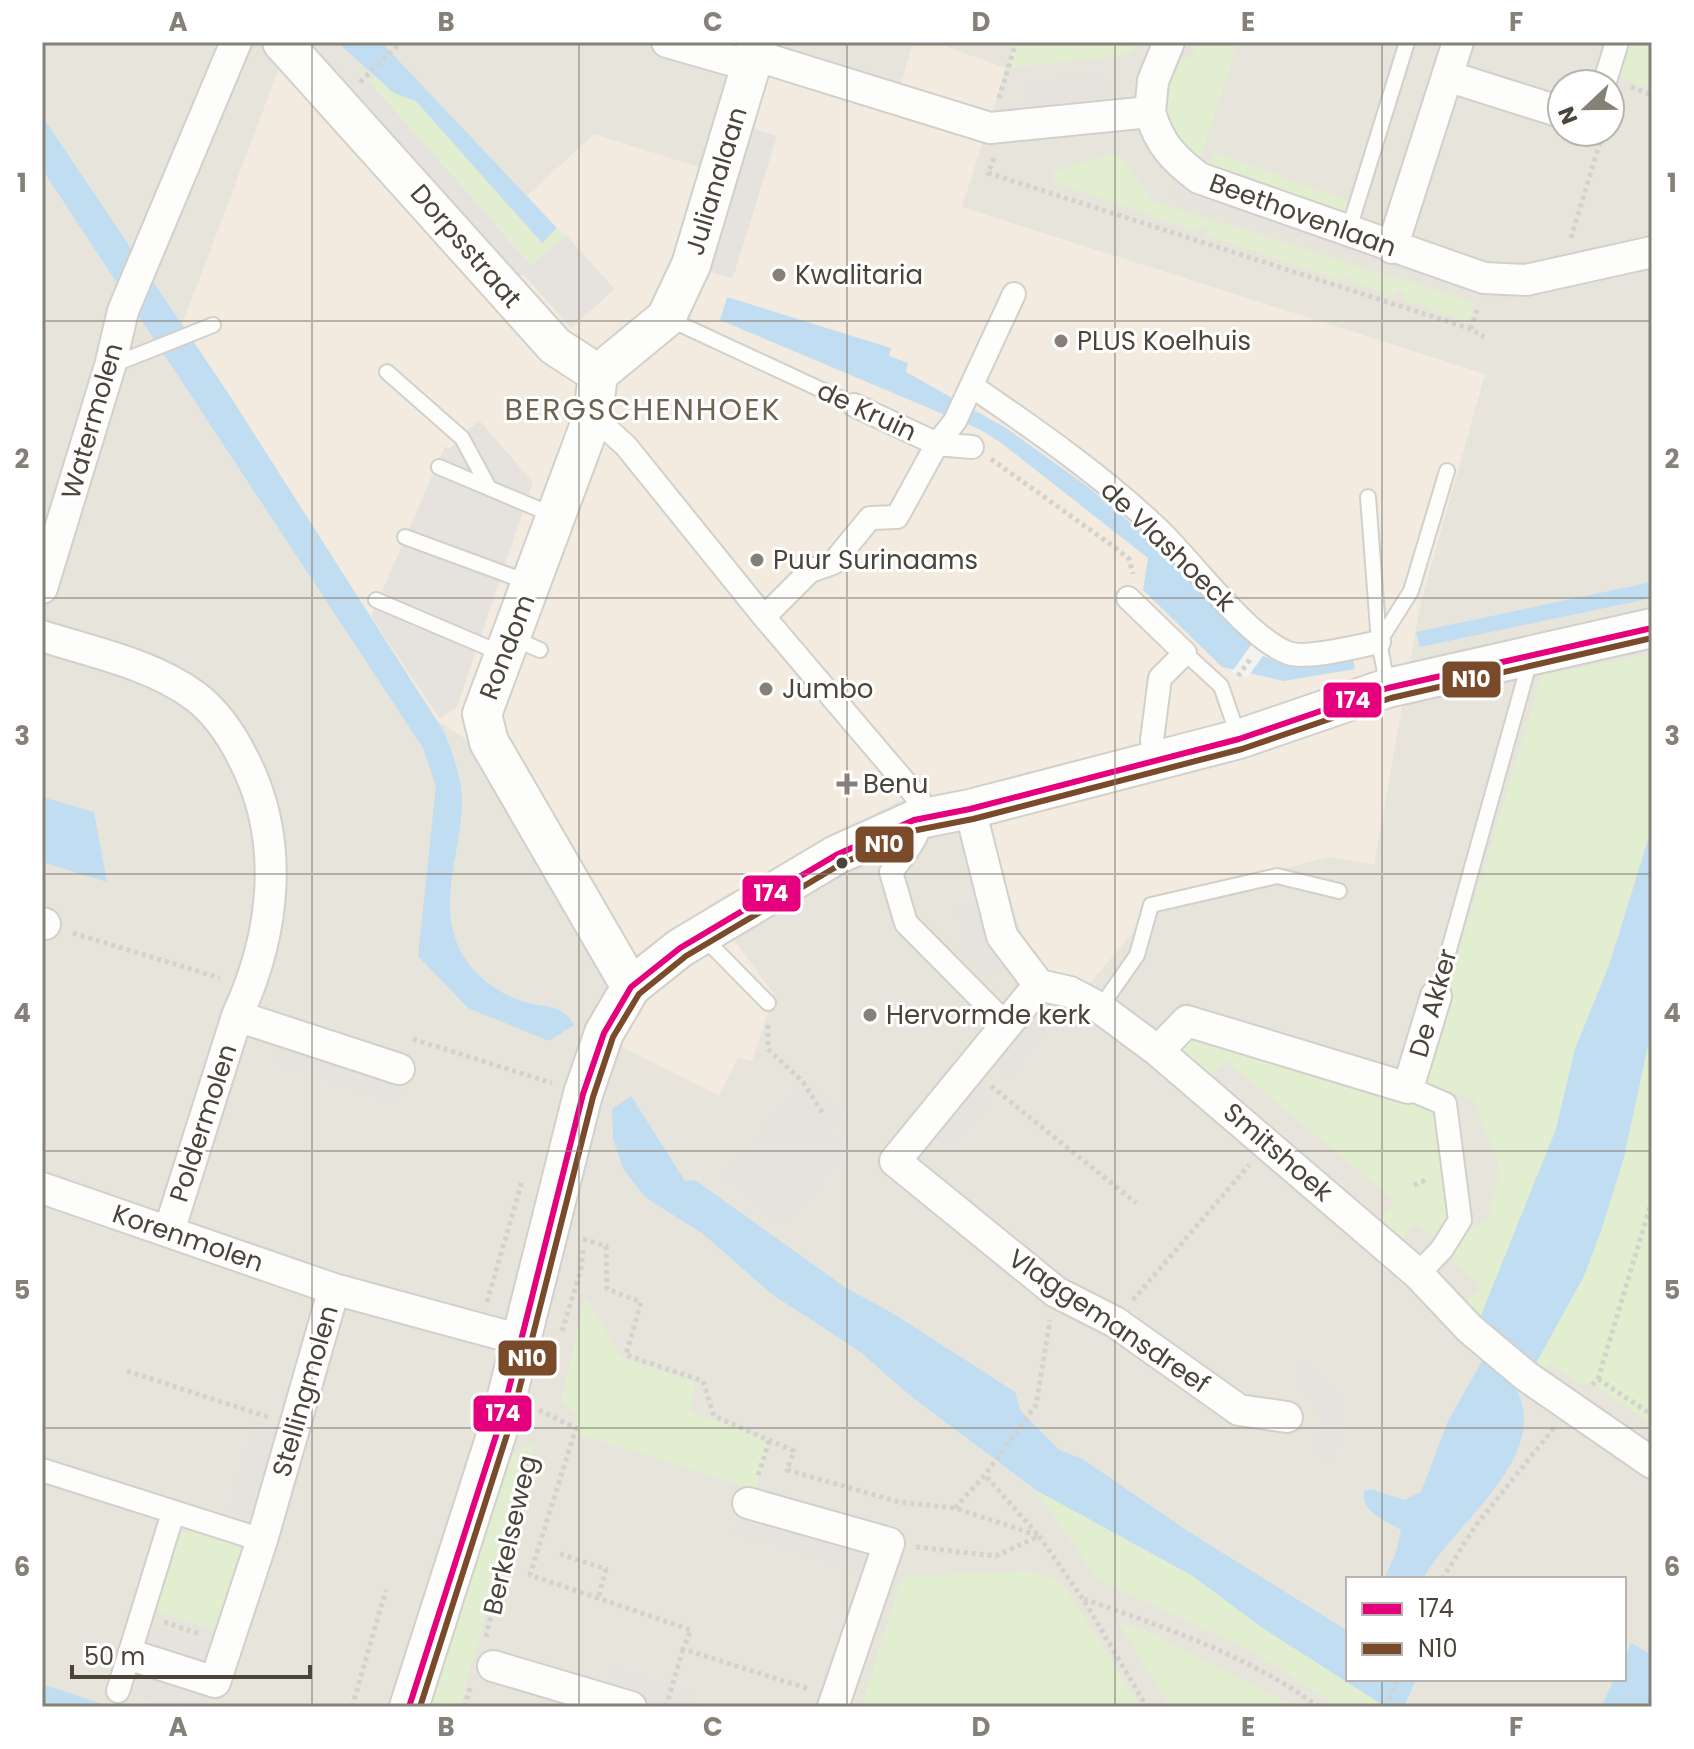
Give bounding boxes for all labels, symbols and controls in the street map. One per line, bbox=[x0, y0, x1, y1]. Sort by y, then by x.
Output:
text: A bbox=[168, 4, 188, 40]
text: B bbox=[437, 4, 455, 40]
text: C bbox=[703, 4, 723, 40]
text: D bbox=[972, 4, 991, 40]
text: E bbox=[1241, 4, 1255, 40]
text: F bbox=[1509, 4, 1523, 40]
north arrow bbox=[1546, 68, 1626, 148]
street label: Julianalaan bbox=[676, 102, 756, 260]
text: N bbox=[1550, 102, 1585, 129]
street label: Beethovenlaan bbox=[1205, 164, 1401, 266]
text: 1 bbox=[17, 165, 27, 201]
text: 1 bbox=[1667, 165, 1677, 201]
street label: Dorpsstraat bbox=[402, 176, 530, 316]
place label: Kwalitaria bbox=[795, 257, 923, 293]
marker: Kwalitaria bbox=[770, 266, 788, 284]
place label: PLUS Koelhuis bbox=[1077, 323, 1251, 359]
marker: PLUS Koelhuis bbox=[1052, 332, 1070, 350]
street label: Watermolen bbox=[53, 339, 131, 503]
street label: de Kruin bbox=[812, 372, 922, 450]
district label: BERGSCHENHOEK bbox=[504, 388, 782, 431]
text: 2 bbox=[15, 441, 30, 477]
text: 2 bbox=[1665, 441, 1680, 477]
street label: de Vlashoeck bbox=[1093, 472, 1244, 620]
place label: Puur Surinaams bbox=[773, 542, 978, 578]
marker: Puur Surinaams bbox=[748, 551, 766, 569]
street label: Rondom bbox=[470, 589, 544, 705]
line badge: N10 bbox=[1441, 660, 1502, 699]
text: N10 bbox=[1451, 664, 1491, 695]
place label: Jumbo bbox=[782, 671, 873, 707]
marker: Jumbo bbox=[757, 680, 775, 698]
line badge: 174 bbox=[1322, 681, 1383, 719]
text: 174 bbox=[1336, 685, 1371, 716]
text: 3 bbox=[14, 718, 30, 754]
text: 3 bbox=[1664, 718, 1680, 754]
place label: Benu bbox=[863, 766, 928, 802]
marker: Benu bbox=[838, 775, 856, 793]
line badge: N10 bbox=[854, 825, 915, 864]
text: N10 bbox=[864, 829, 904, 860]
unlabelled marker bbox=[834, 855, 850, 871]
line badge: 174 bbox=[741, 874, 802, 913]
text: 174 bbox=[754, 878, 789, 909]
street label: De Akker bbox=[1400, 944, 1466, 1062]
text: 4 bbox=[13, 995, 31, 1031]
text: 4 bbox=[1663, 995, 1681, 1031]
place label: Hervormde kerk bbox=[886, 997, 1091, 1033]
marker: Hervormde kerk bbox=[861, 1006, 879, 1024]
street label: Poldermolen bbox=[161, 1039, 245, 1207]
street label: Smitshoek bbox=[1216, 1094, 1341, 1210]
street label: Korenmolen bbox=[108, 1195, 268, 1281]
street label: Vlaggemansdreef bbox=[1001, 1240, 1217, 1402]
text: 5 bbox=[14, 1272, 30, 1308]
text: 5 bbox=[1664, 1272, 1680, 1308]
street label: Stellingmolen bbox=[263, 1301, 347, 1481]
line badge: N10 bbox=[497, 1339, 558, 1377]
text: N10 bbox=[507, 1343, 547, 1374]
line badge: 174 bbox=[472, 1394, 533, 1433]
text: 174 bbox=[486, 1398, 521, 1429]
street label: Berkelseweg bbox=[474, 1452, 546, 1618]
text: 6 bbox=[14, 1549, 30, 1585]
text: 6 bbox=[1664, 1549, 1680, 1585]
legend bbox=[1346, 1577, 1626, 1681]
text: 174 bbox=[1418, 1592, 1454, 1625]
scale bar bbox=[72, 1629, 310, 1679]
text: N10 bbox=[1418, 1632, 1458, 1665]
text: 50 m bbox=[84, 1640, 145, 1673]
text: A bbox=[168, 1709, 188, 1745]
text: B bbox=[437, 1709, 455, 1745]
text: C bbox=[703, 1709, 723, 1745]
text: D bbox=[972, 1709, 991, 1745]
text: E bbox=[1241, 1709, 1255, 1745]
text: F bbox=[1509, 1709, 1523, 1745]

